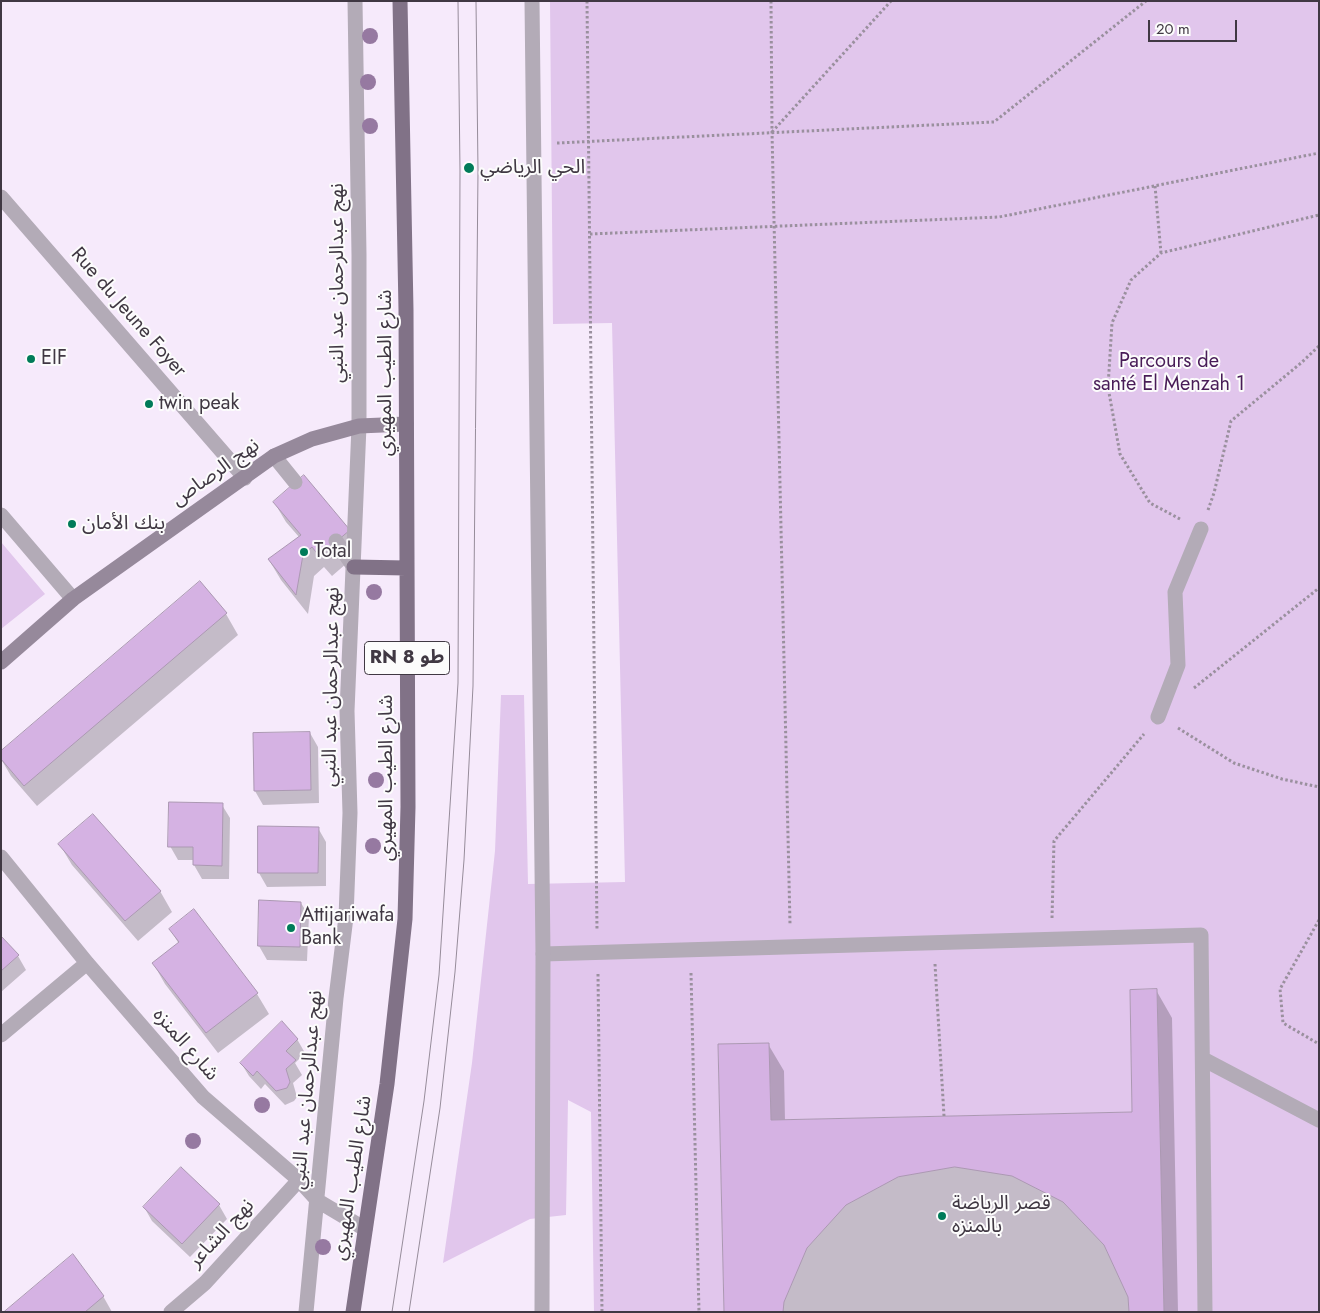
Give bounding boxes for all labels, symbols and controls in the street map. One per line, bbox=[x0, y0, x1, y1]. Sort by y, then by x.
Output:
scale bar bbox=[1150, 10, 1239, 42]
text: 20 m bbox=[1156, 18, 1190, 40]
place label: الحي الرياضي bbox=[480, 156, 585, 180]
marker: الحي الرياضي bbox=[462, 161, 476, 175]
street label: نهج عبدالرحمان عبد النبي bbox=[326, 183, 350, 383]
street label: Rue du Jeune Foyer bbox=[65, 243, 191, 383]
street label: شارع الطيب المهيري bbox=[374, 290, 398, 456]
place label: EIF bbox=[41, 347, 67, 371]
park label: Parcours de santé El Menzah 1 bbox=[1093, 350, 1245, 397]
marker: EIF bbox=[25, 353, 37, 365]
place label: twin peak bbox=[159, 392, 239, 416]
marker: twin peak bbox=[143, 398, 155, 410]
street label: نهج الرصاص bbox=[167, 434, 265, 512]
place label: بنك الأمان bbox=[82, 512, 165, 536]
marker: بنك الأمان bbox=[66, 518, 78, 530]
place label: Total bbox=[314, 540, 351, 564]
marker: Total bbox=[298, 546, 310, 558]
street label: نهج عبدالرحمان عبد النبي bbox=[318, 587, 346, 787]
road number: RN 8 طو bbox=[364, 641, 450, 674]
street label: شارع الطيب المهيري bbox=[375, 695, 399, 861]
place label: Attijariwafa Bank bbox=[301, 904, 394, 951]
marker: Attijariwafa Bank bbox=[285, 922, 297, 934]
street label: نهج عبدالرحمان عبد النبي bbox=[287, 989, 329, 1191]
street label: شارع المنزه bbox=[147, 1004, 223, 1086]
street label: شارع الطيب المهيري bbox=[328, 1094, 378, 1262]
place label: قصر الرياضة بالمنزه bbox=[952, 1192, 1051, 1239]
street label: نهج الشاعر bbox=[184, 1195, 260, 1273]
marker: قصر الرياضة بالمنزه bbox=[936, 1210, 948, 1222]

